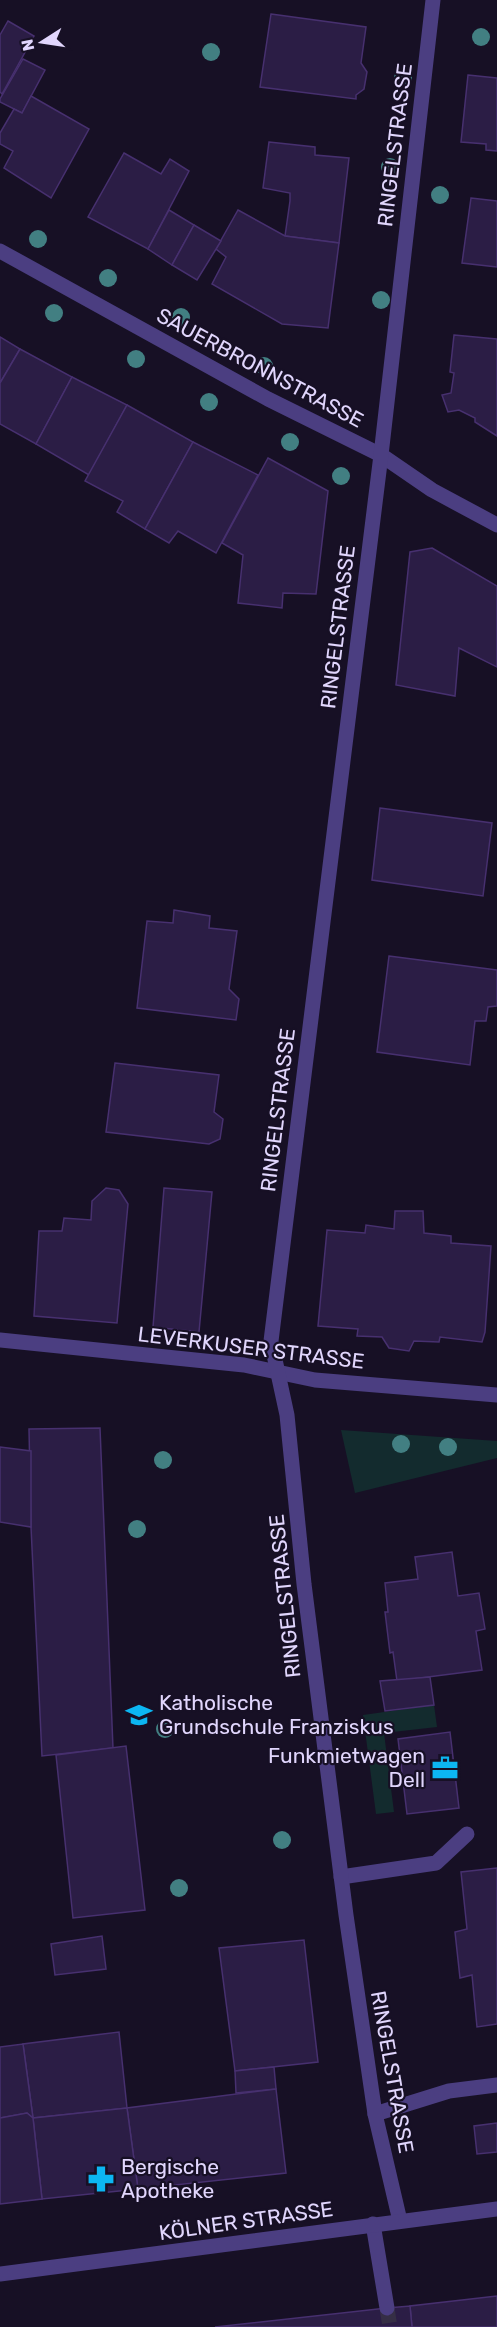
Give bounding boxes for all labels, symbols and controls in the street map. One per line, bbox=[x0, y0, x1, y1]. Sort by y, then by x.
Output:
north arrow bbox=[12, 12, 72, 72]
text: N bbox=[17, 37, 38, 53]
street label: RINGELSTRASSE bbox=[372, 62, 417, 228]
street label: SAUERBRONNSTRASSE bbox=[153, 302, 368, 433]
street label: RINGELSTRASSE bbox=[315, 544, 360, 710]
street label: RINGELSTRASSE bbox=[255, 1027, 300, 1193]
street label: LEVERKUSER STRASSE bbox=[136, 1321, 366, 1374]
street label: RINGELSTRASSE bbox=[263, 1513, 306, 1679]
place label: Katholische Grundschule Franziskus bbox=[159, 1690, 394, 1739]
school or university icon: Katholische Grundschule Franziskus bbox=[124, 1700, 154, 1730]
place label: Funkmietwagen Dell bbox=[268, 1743, 425, 1792]
office icon: Funkmietwagen Dell bbox=[430, 1753, 460, 1783]
street label: RINGELSTRASSE bbox=[366, 1989, 419, 2155]
place label: Bergische Apotheke bbox=[121, 2154, 219, 2203]
pharmacy icon: Bergische Apotheke bbox=[86, 2164, 116, 2194]
street label: KÖLNER STRASSE bbox=[157, 2196, 335, 2245]

